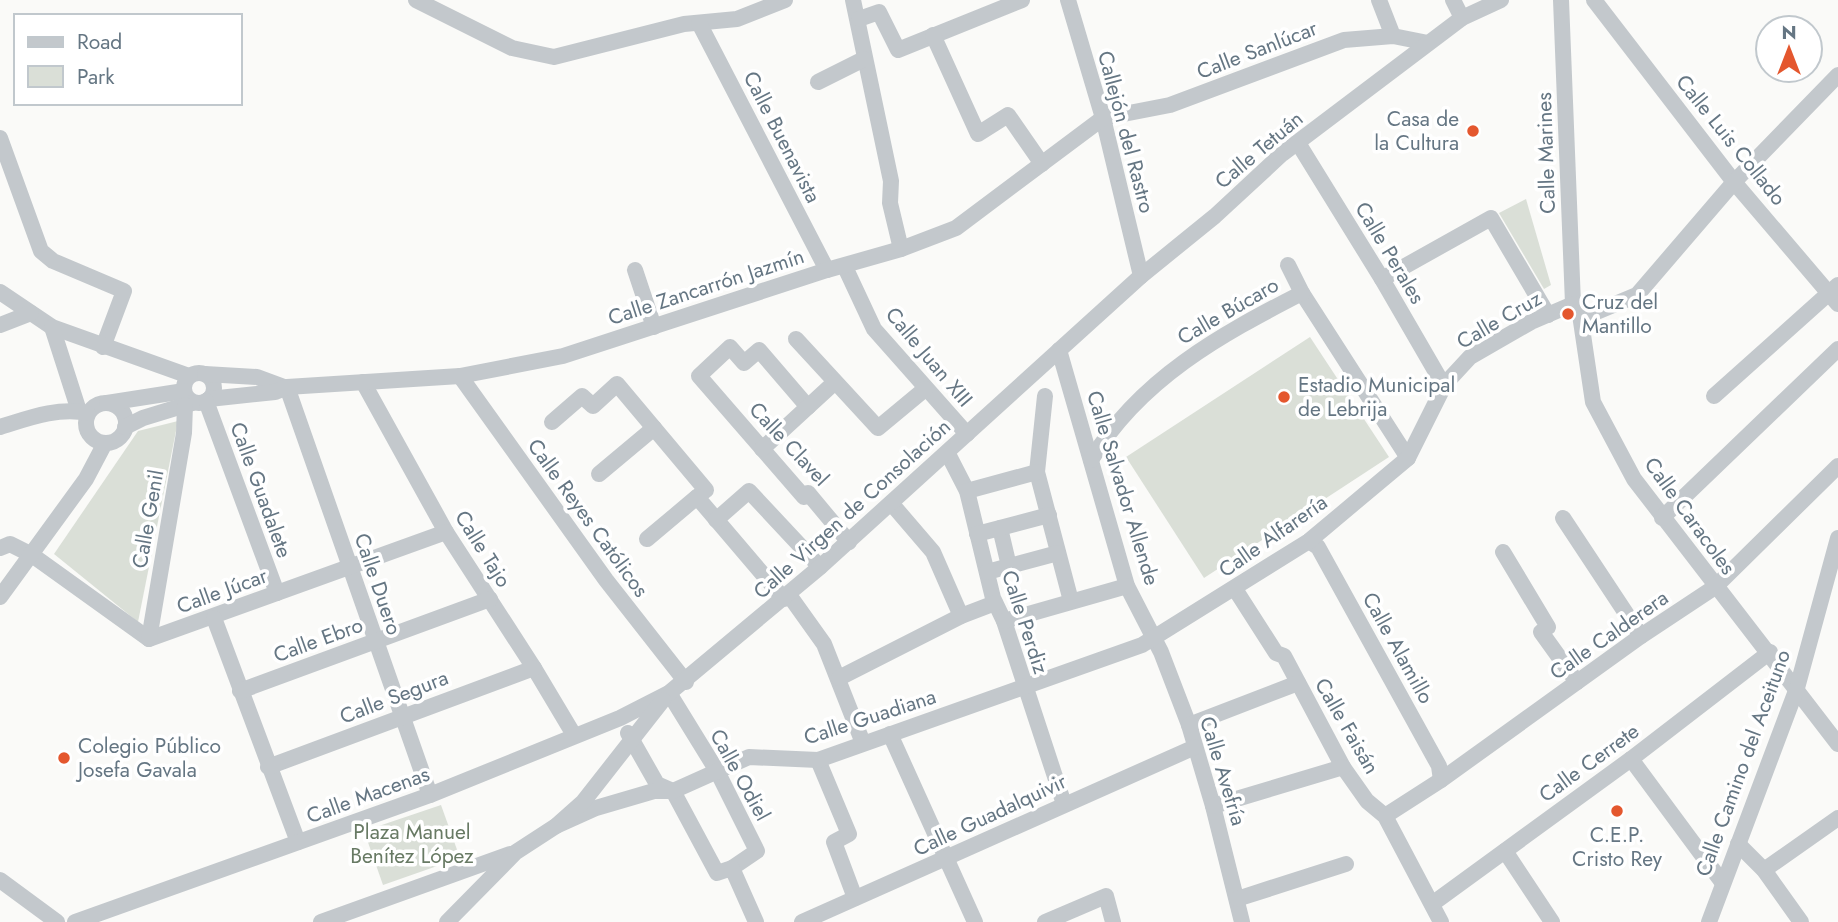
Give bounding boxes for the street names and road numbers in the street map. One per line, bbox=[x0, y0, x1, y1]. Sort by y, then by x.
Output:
street label: Calle Sanlúcar bbox=[1192, 13, 1322, 87]
street label: Callejón del Rastro bbox=[1090, 48, 1162, 216]
street label: Calle Buenavista bbox=[736, 66, 828, 208]
street label: Calle Luis Collado bbox=[1669, 68, 1793, 212]
street label: Calle Marines bbox=[1529, 92, 1563, 214]
street label: Calle Tetuán bbox=[1208, 104, 1310, 196]
street label: Calle Perales bbox=[1348, 196, 1432, 310]
street label: Calle Zancarrón Jazmín bbox=[604, 241, 808, 333]
street label: Calle Búcaro bbox=[1172, 270, 1284, 352]
street label: Calle Cruz bbox=[1451, 283, 1547, 356]
street label: Calle Juan XIII bbox=[878, 301, 980, 413]
street label: Calle Salvador Allende bbox=[1079, 387, 1167, 589]
street label: Calle Clavel bbox=[742, 395, 836, 493]
street label: Calle Virgen de Consolación bbox=[747, 412, 957, 606]
street label: Calle Guadalete bbox=[223, 418, 299, 562]
street label: Calle Reyes Católicos bbox=[520, 433, 656, 603]
street label: Calle Caracoles bbox=[1637, 451, 1743, 581]
street label: Calle Genil bbox=[125, 467, 171, 571]
street label: Calle Alfarería bbox=[1213, 487, 1333, 585]
street label: Calle Tajo bbox=[448, 505, 518, 593]
street label: Calle Duero bbox=[347, 529, 409, 639]
street label: Calle Júcar bbox=[172, 560, 272, 621]
street label: Calle Perdiz bbox=[994, 566, 1056, 678]
street label: Calle Calderera bbox=[1544, 583, 1674, 687]
street label: Calle Alamillo bbox=[1355, 587, 1441, 709]
street label: Calle Ebro bbox=[269, 610, 367, 670]
street label: Calle Camino del Aceituno bbox=[1688, 646, 1798, 880]
street label: Calle Segura bbox=[335, 663, 453, 731]
street label: Calle Faisán bbox=[1307, 672, 1387, 780]
street label: Calle Guadiana bbox=[800, 682, 940, 752]
street label: Calle Avefría bbox=[1192, 713, 1254, 829]
street label: Calle Cerrete bbox=[1533, 716, 1645, 810]
street label: Calle Odiel bbox=[702, 724, 778, 826]
street label: Calle Macenas bbox=[302, 759, 434, 831]
street label: Calle Guadalquivir bbox=[908, 766, 1072, 864]

